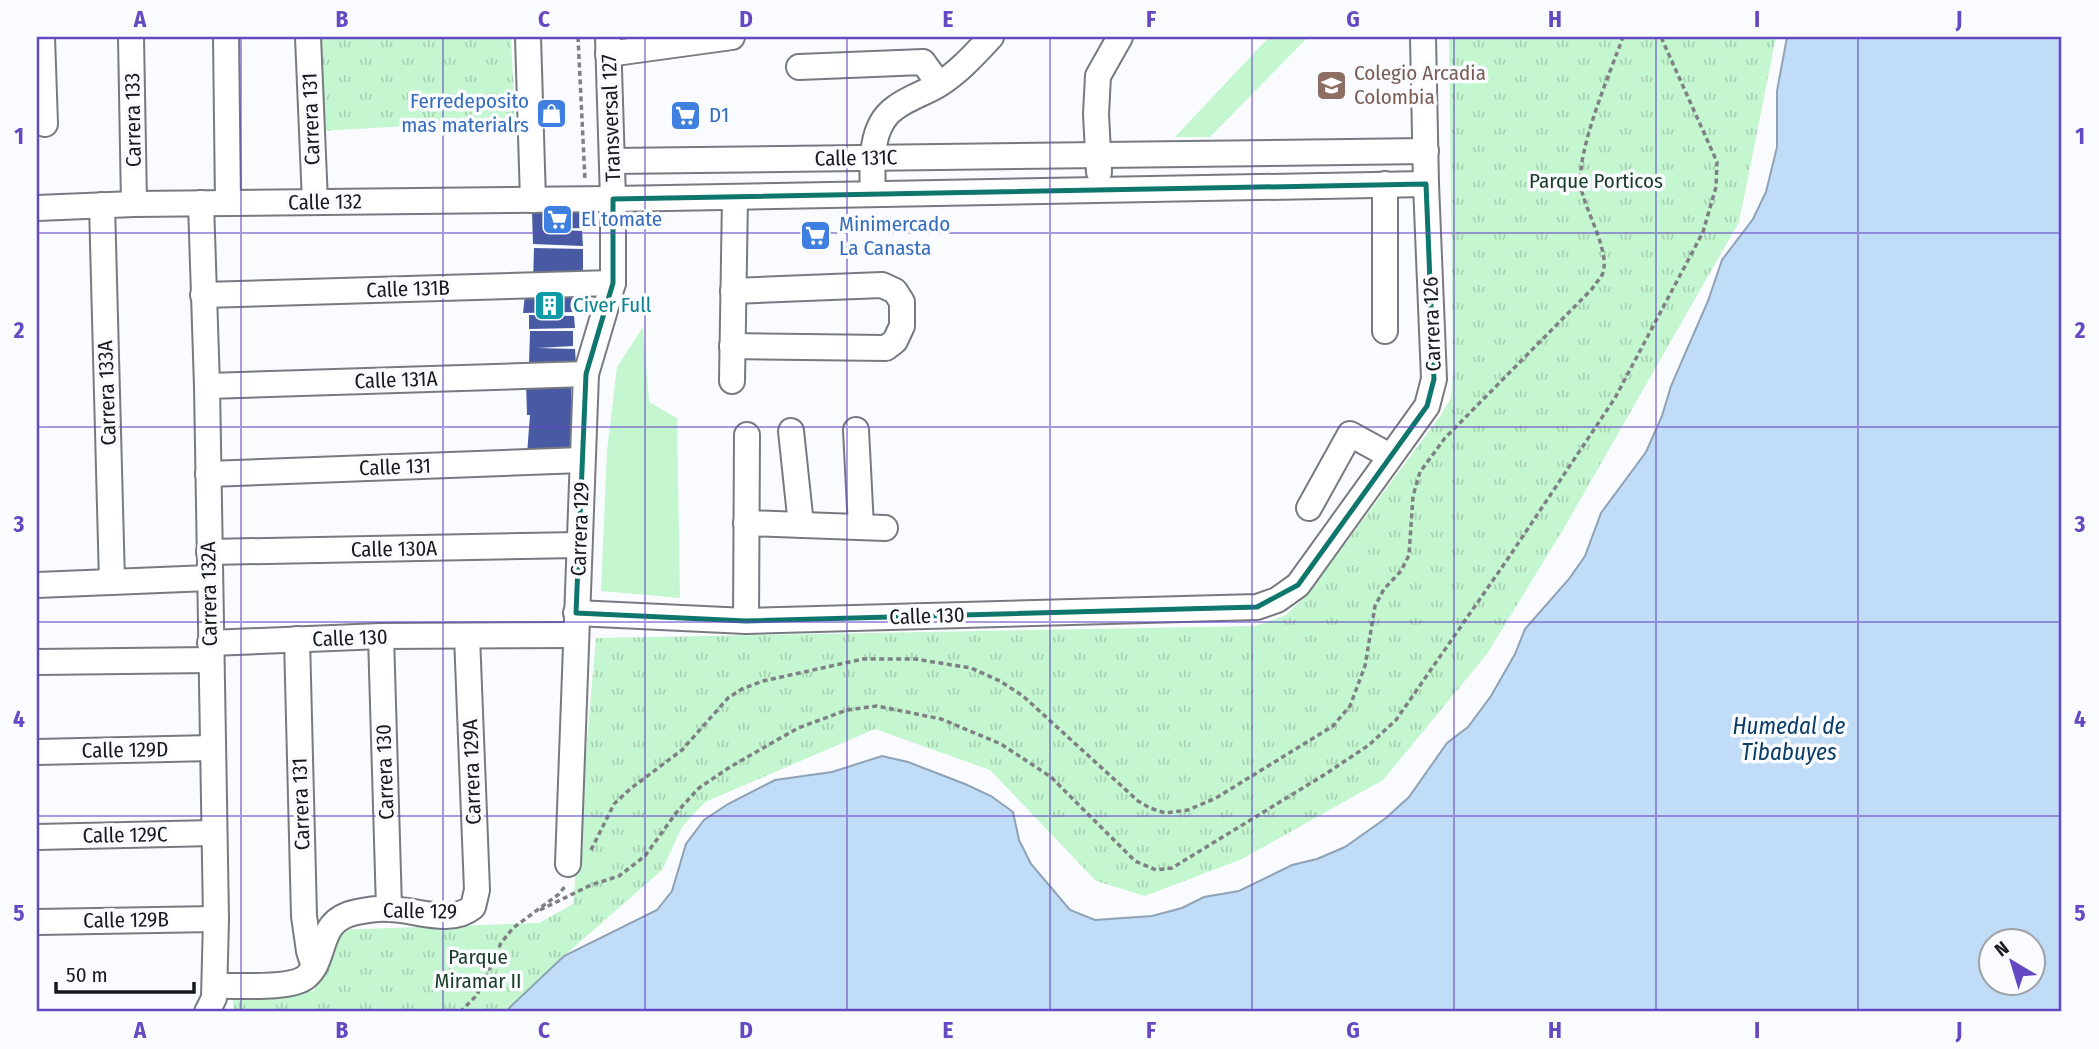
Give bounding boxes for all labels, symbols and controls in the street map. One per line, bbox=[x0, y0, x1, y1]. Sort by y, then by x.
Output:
text: A bbox=[133, 5, 147, 33]
text: B bbox=[336, 5, 349, 33]
text: C bbox=[538, 5, 550, 33]
text: D bbox=[739, 5, 753, 33]
text: E bbox=[943, 5, 954, 33]
text: F bbox=[1146, 5, 1156, 33]
text: G bbox=[1346, 5, 1360, 33]
text: H bbox=[1548, 5, 1562, 33]
text: I bbox=[1754, 5, 1760, 33]
text: J bbox=[1955, 5, 1962, 33]
street label: Transversal 127 bbox=[596, 54, 626, 182]
place label: Colegio Arcadia Colombia bbox=[1354, 60, 1486, 110]
school or university icon: Colegio Arcadia Colombia bbox=[1314, 68, 1348, 102]
street label: Carrera 131 bbox=[296, 72, 326, 166]
street label: Carrera 133 bbox=[119, 73, 147, 167]
place label: Ferredeposito mas materialrs bbox=[401, 88, 529, 138]
shop icon: Ferredeposito mas materialrs bbox=[535, 96, 569, 130]
supermarket icon: D1 bbox=[669, 98, 703, 132]
place label: D1 bbox=[709, 102, 729, 128]
text: 1 bbox=[14, 122, 24, 150]
text: 1 bbox=[2075, 122, 2085, 150]
street label: Calle 131C bbox=[814, 144, 898, 172]
park label: Parque Porticos bbox=[1529, 168, 1663, 194]
street label: Calle 132 bbox=[288, 188, 362, 216]
supermarket icon: El tomate bbox=[541, 202, 575, 236]
place label: El tomate bbox=[581, 206, 662, 232]
place label: Minimercado La Canasta bbox=[839, 211, 950, 261]
supermarket icon: Minimercado La Canasta bbox=[799, 219, 833, 253]
street label: Calle 131B bbox=[366, 275, 450, 303]
street label: Carrera 126 bbox=[1417, 276, 1447, 372]
building icon: Civer Full bbox=[533, 288, 567, 322]
place label: Civer Full bbox=[573, 292, 652, 318]
text: 2 bbox=[13, 316, 25, 344]
text: 2 bbox=[2074, 316, 2086, 344]
street label: Carrera 133A bbox=[92, 340, 122, 446]
street label: Calle 131A bbox=[354, 366, 438, 394]
street label: Calle 131 bbox=[358, 453, 432, 481]
street label: Carrera 129 bbox=[565, 481, 595, 577]
text: 3 bbox=[13, 510, 25, 538]
text: 3 bbox=[2074, 510, 2086, 538]
street label: Calle 130A bbox=[351, 535, 437, 563]
street label: Carrera 132A bbox=[195, 541, 223, 647]
street label: Calle 130 bbox=[889, 602, 965, 630]
street label: Calle 130 bbox=[312, 624, 388, 652]
text: 4 bbox=[13, 705, 25, 733]
text: 4 bbox=[2074, 705, 2086, 733]
water label: Humedal de Tibabuyes bbox=[1733, 712, 1846, 766]
street label: Carrera 129A bbox=[457, 719, 487, 825]
street label: Carrera 130 bbox=[370, 724, 400, 820]
street label: Calle 129D bbox=[82, 736, 168, 764]
street label: Carrera 131 bbox=[286, 757, 316, 851]
street label: Calle 129C bbox=[82, 821, 168, 849]
street label: Calle 129 bbox=[383, 897, 457, 925]
text: 5 bbox=[13, 899, 25, 927]
text: 5 bbox=[2074, 899, 2086, 927]
street label: Calle 129B bbox=[83, 906, 169, 934]
north arrow bbox=[1976, 926, 2046, 996]
text: N bbox=[1990, 936, 2013, 962]
park label: Parque Miramar II bbox=[435, 944, 521, 994]
scale bar bbox=[56, 951, 194, 995]
text: 50 m bbox=[66, 962, 108, 988]
text: A bbox=[133, 1016, 147, 1044]
text: B bbox=[336, 1016, 349, 1044]
text: C bbox=[538, 1016, 550, 1044]
text: D bbox=[739, 1016, 753, 1044]
text: E bbox=[943, 1016, 954, 1044]
text: F bbox=[1146, 1016, 1156, 1044]
text: G bbox=[1346, 1016, 1360, 1044]
text: H bbox=[1548, 1016, 1562, 1044]
text: I bbox=[1754, 1016, 1760, 1044]
text: J bbox=[1955, 1016, 1962, 1044]

